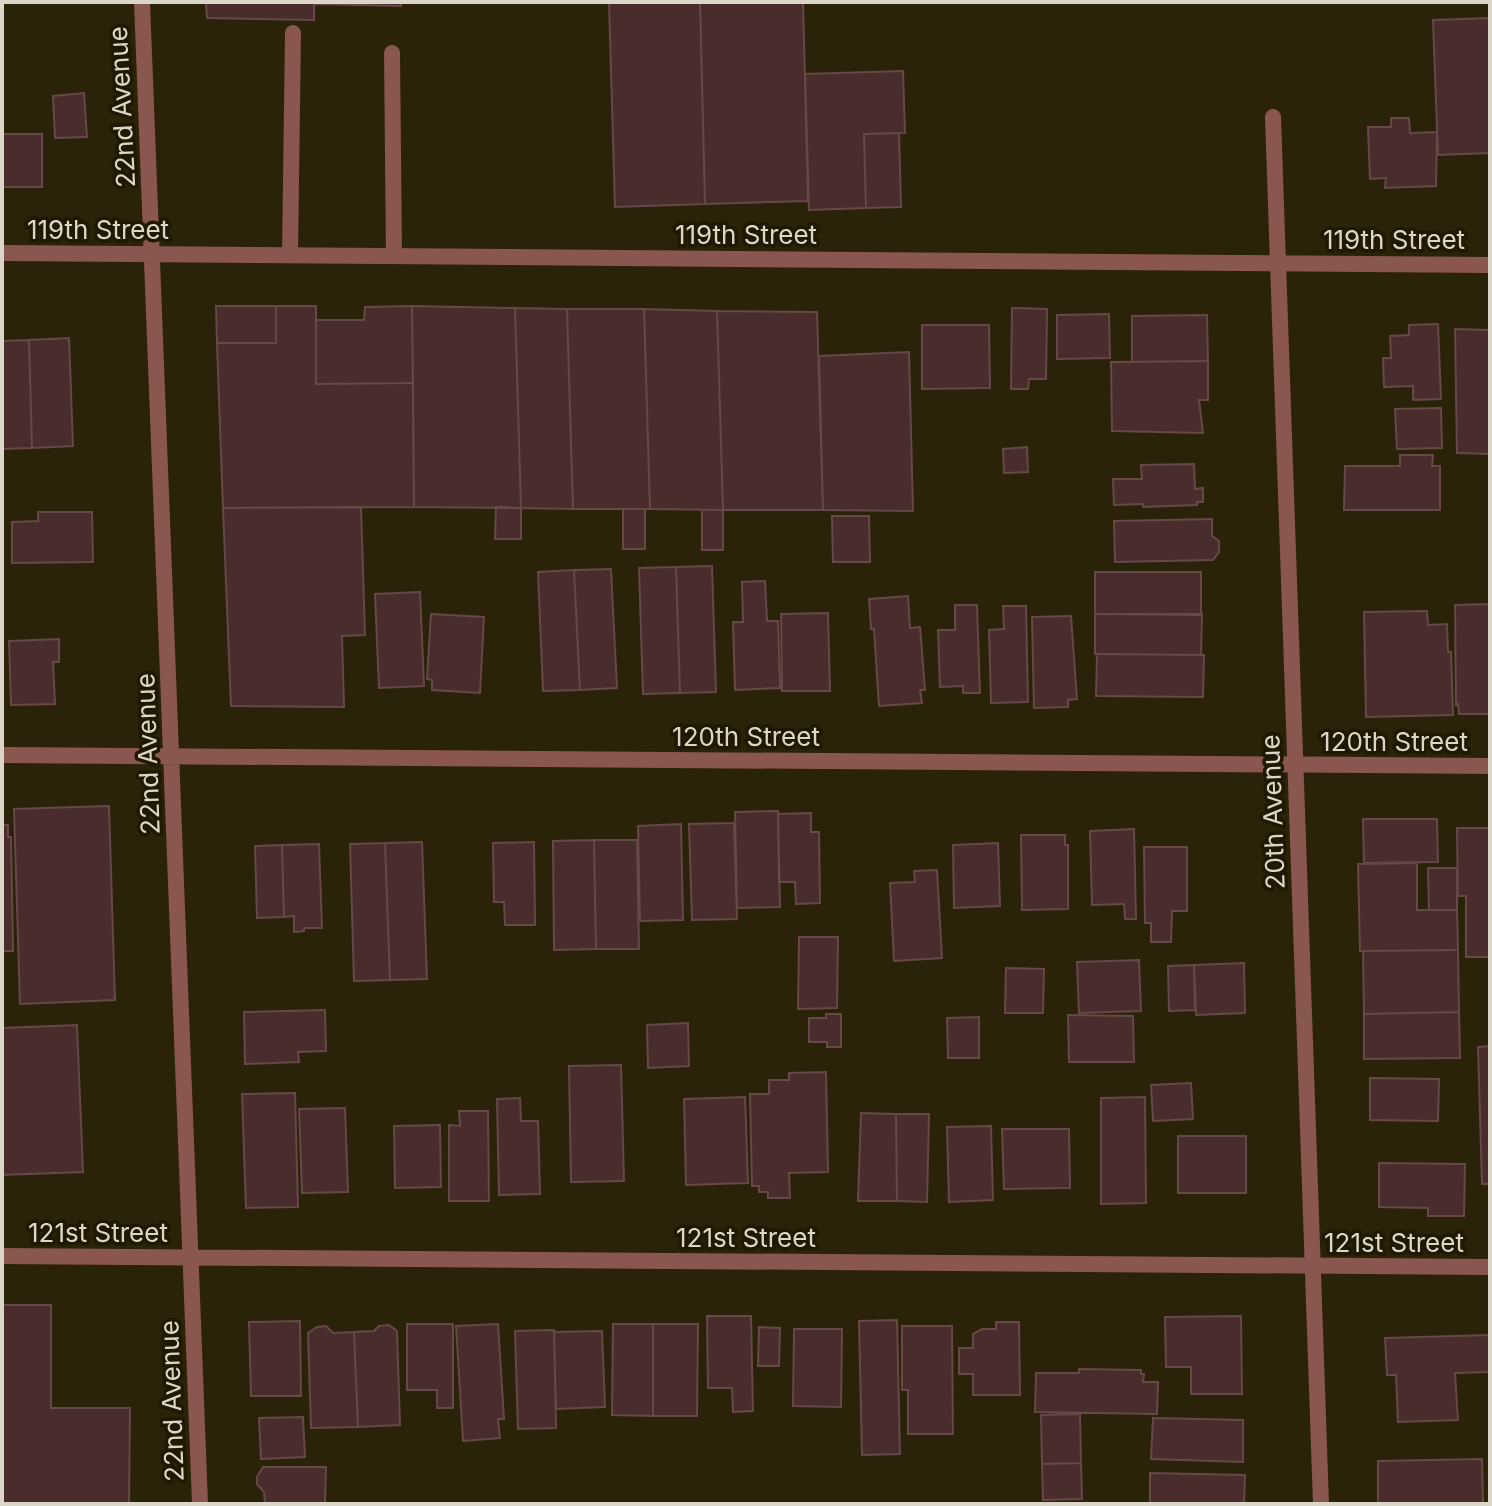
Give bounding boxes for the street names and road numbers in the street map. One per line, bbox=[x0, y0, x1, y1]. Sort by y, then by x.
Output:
street label: 22nd Avenue bbox=[102, 26, 141, 189]
street label: 119th Street bbox=[27, 214, 169, 245]
street label: 119th Street bbox=[675, 219, 817, 250]
street label: 119th Street bbox=[1323, 224, 1465, 255]
street label: 22nd Avenue bbox=[129, 673, 166, 835]
street label: 120th Street bbox=[672, 721, 820, 752]
street label: 120th Street bbox=[1320, 726, 1468, 757]
street label: 20th Avenue bbox=[1254, 734, 1291, 890]
street label: 121st Street bbox=[28, 1217, 168, 1248]
street label: 121st Street bbox=[676, 1222, 816, 1253]
street label: 121st Street bbox=[1324, 1227, 1464, 1258]
street label: 22nd Avenue bbox=[153, 1320, 190, 1482]

